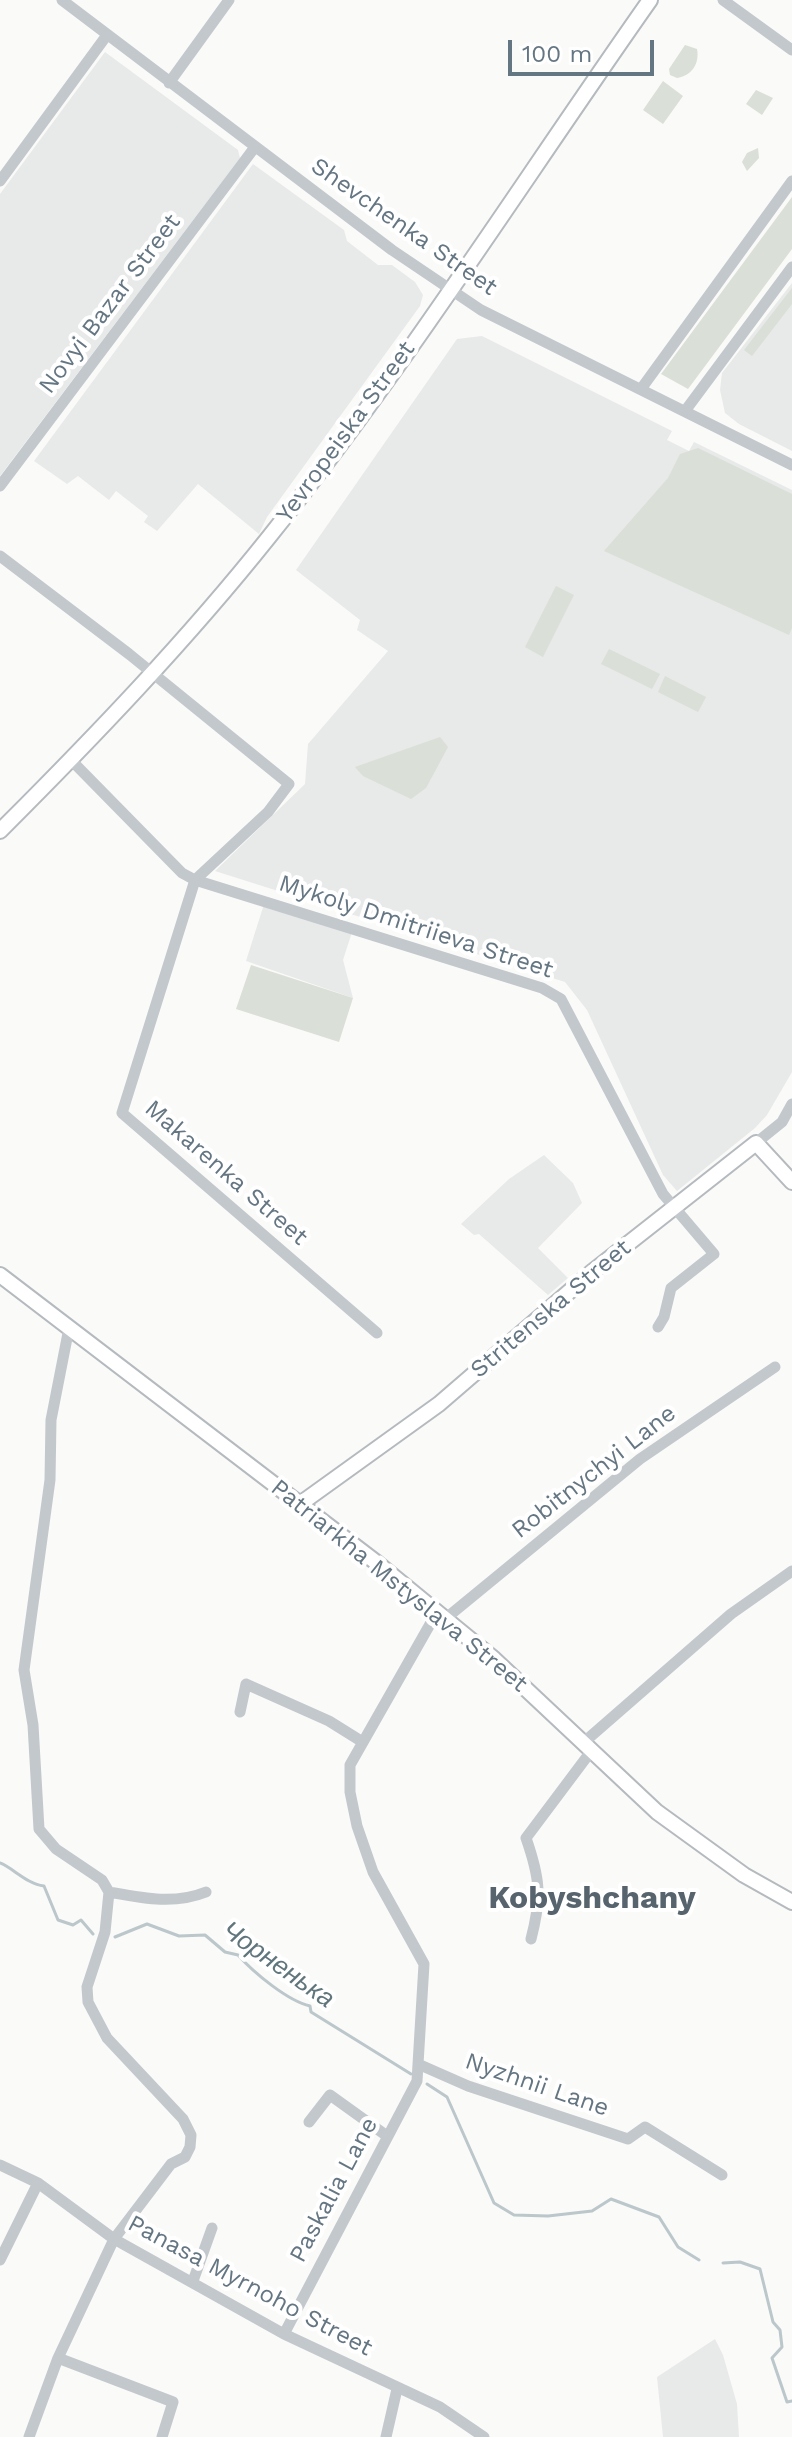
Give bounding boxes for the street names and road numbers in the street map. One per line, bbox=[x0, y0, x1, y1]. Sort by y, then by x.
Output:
street label: Shevchenka Street bbox=[305, 152, 503, 302]
street label: Novyi Bazar Street bbox=[33, 209, 187, 399]
street label: Yevropeiska Street bbox=[271, 336, 421, 528]
street label: Mykoly Dmitriieva Street bbox=[275, 869, 557, 985]
street label: Makarenka Street bbox=[139, 1094, 313, 1252]
street label: Stritenska Street bbox=[465, 1234, 637, 1384]
street label: Robitnychyi Lane bbox=[506, 1399, 682, 1545]
street label: Patriarkha Mstyslava Street bbox=[265, 1473, 533, 1699]
street label: Nyzhnii Lane bbox=[461, 2047, 613, 2123]
street label: Paskalia Lane bbox=[284, 2113, 384, 2267]
street label: Panasa Myrnoho Street bbox=[123, 2209, 377, 2363]

